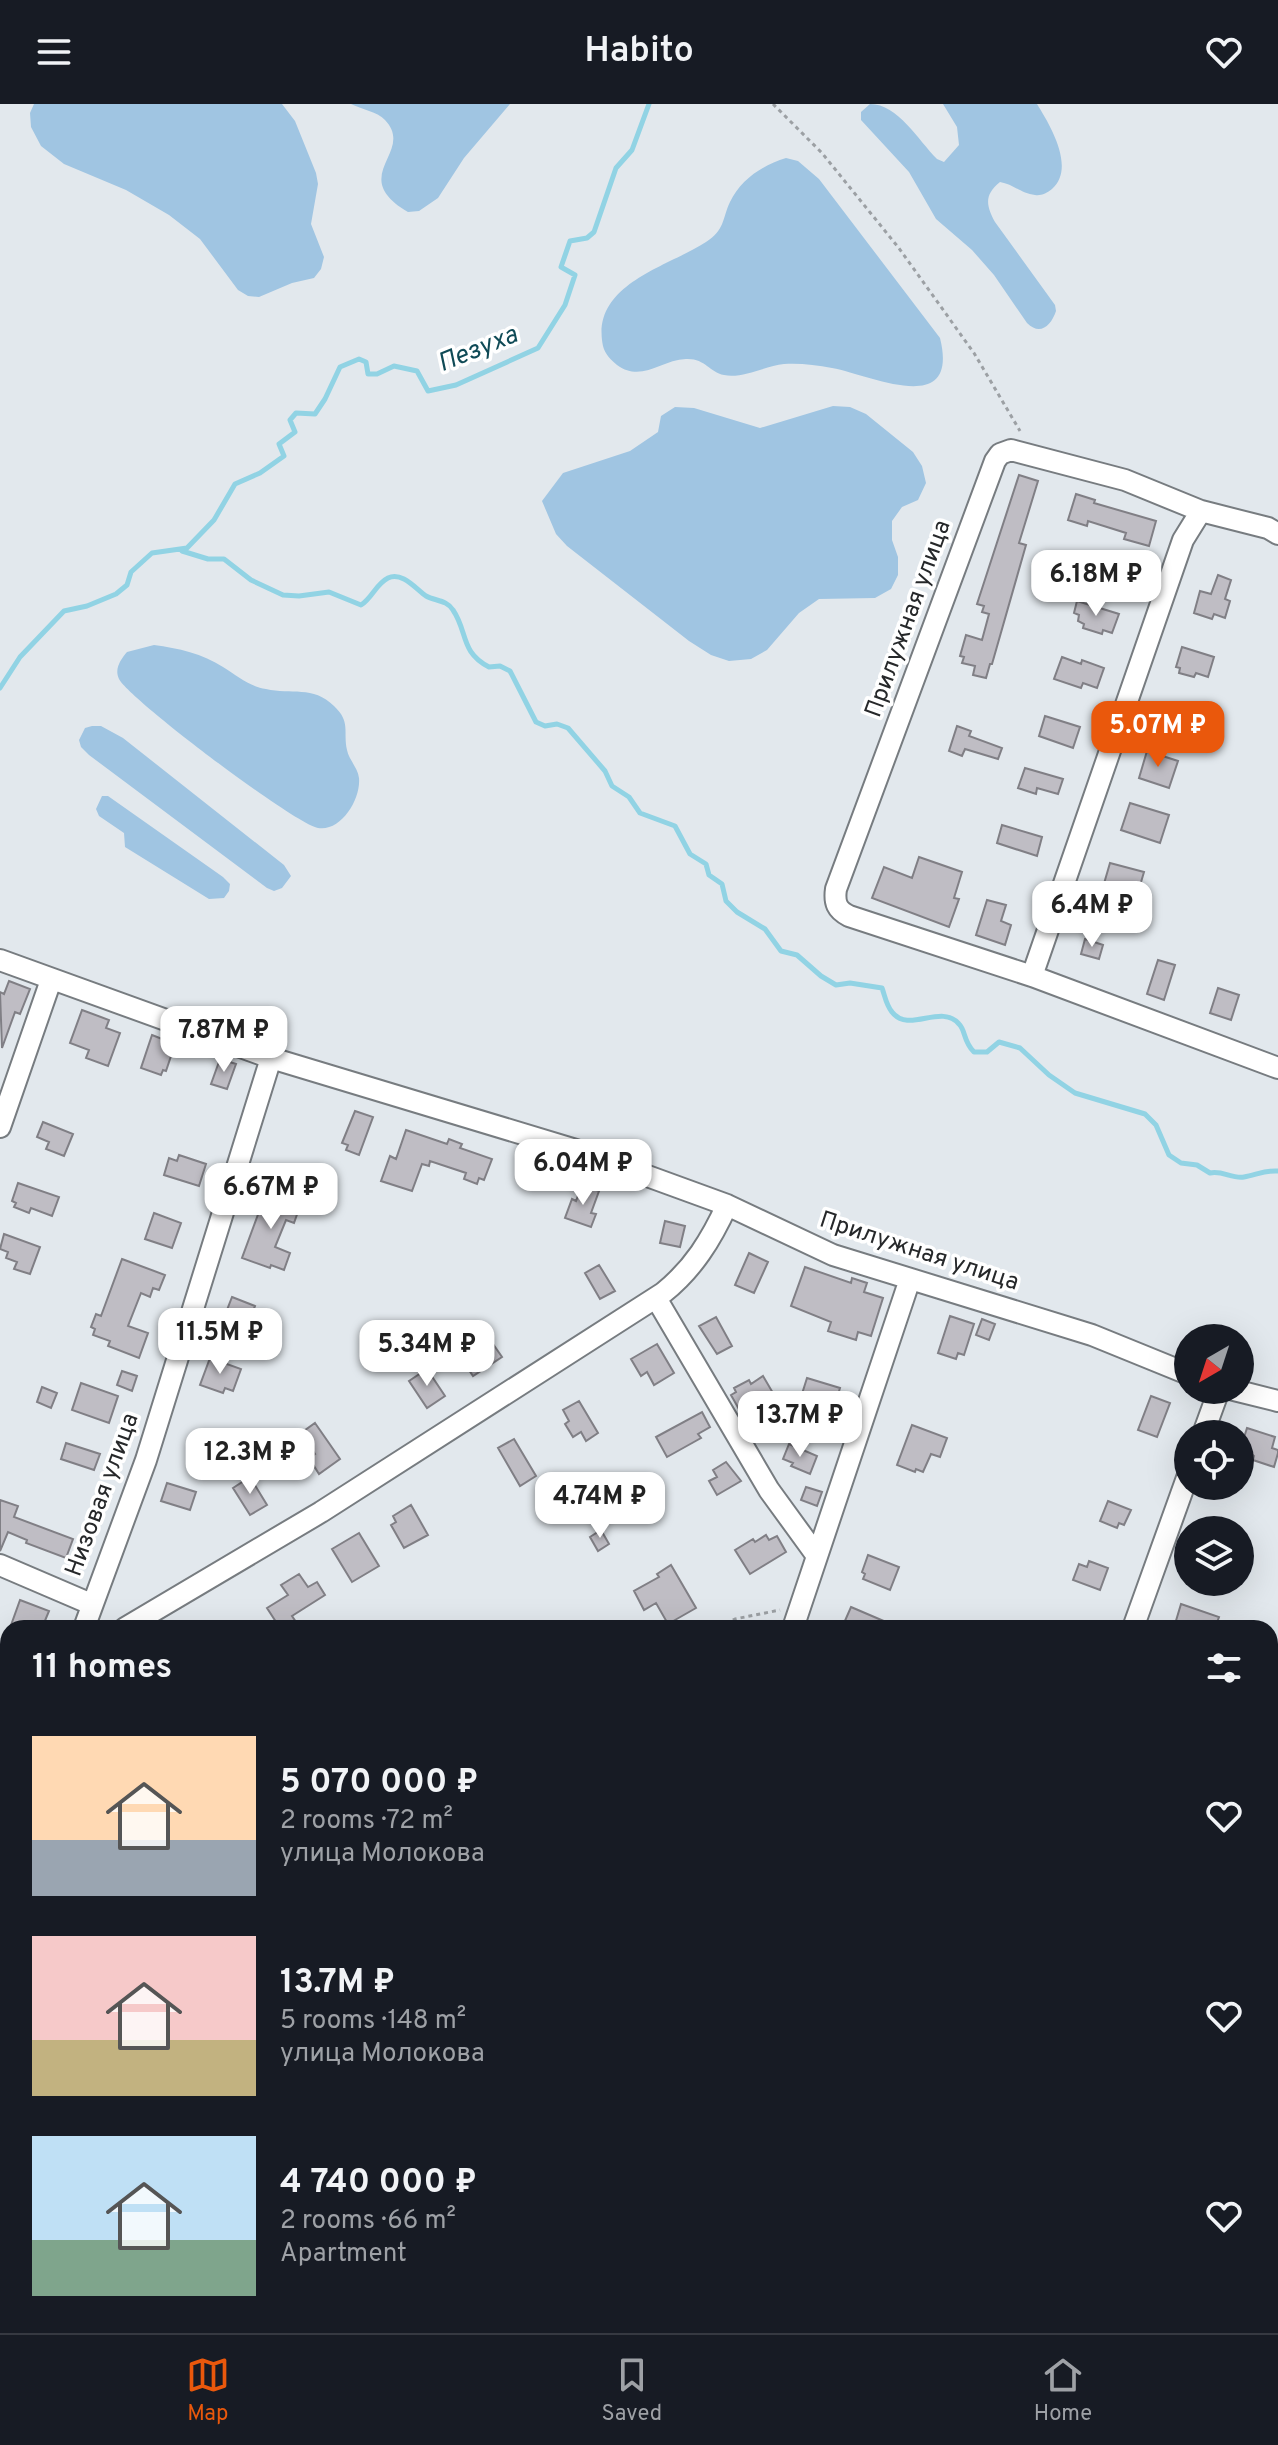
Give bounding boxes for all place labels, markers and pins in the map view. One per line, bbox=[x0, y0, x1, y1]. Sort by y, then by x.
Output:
pin: 6.18M ₽ bbox=[1022, 550, 1170, 618]
pin: 5.07M ₽ bbox=[1084, 701, 1232, 769]
pin: 6.4M ₽ bbox=[1027, 881, 1157, 949]
pin: 7.87M ₽ bbox=[150, 1006, 298, 1074]
pin: 6.04M ₽ bbox=[509, 1139, 657, 1207]
pin: 6.67M ₽ bbox=[197, 1163, 345, 1231]
pin: 11.5M ₽ bbox=[146, 1308, 294, 1376]
pin: 5.34M ₽ bbox=[353, 1320, 501, 1388]
pin: 13.7M ₽ bbox=[726, 1391, 874, 1459]
pin: 12.3M ₽ bbox=[176, 1428, 324, 1496]
pin: 4.74M ₽ bbox=[526, 1472, 674, 1540]

